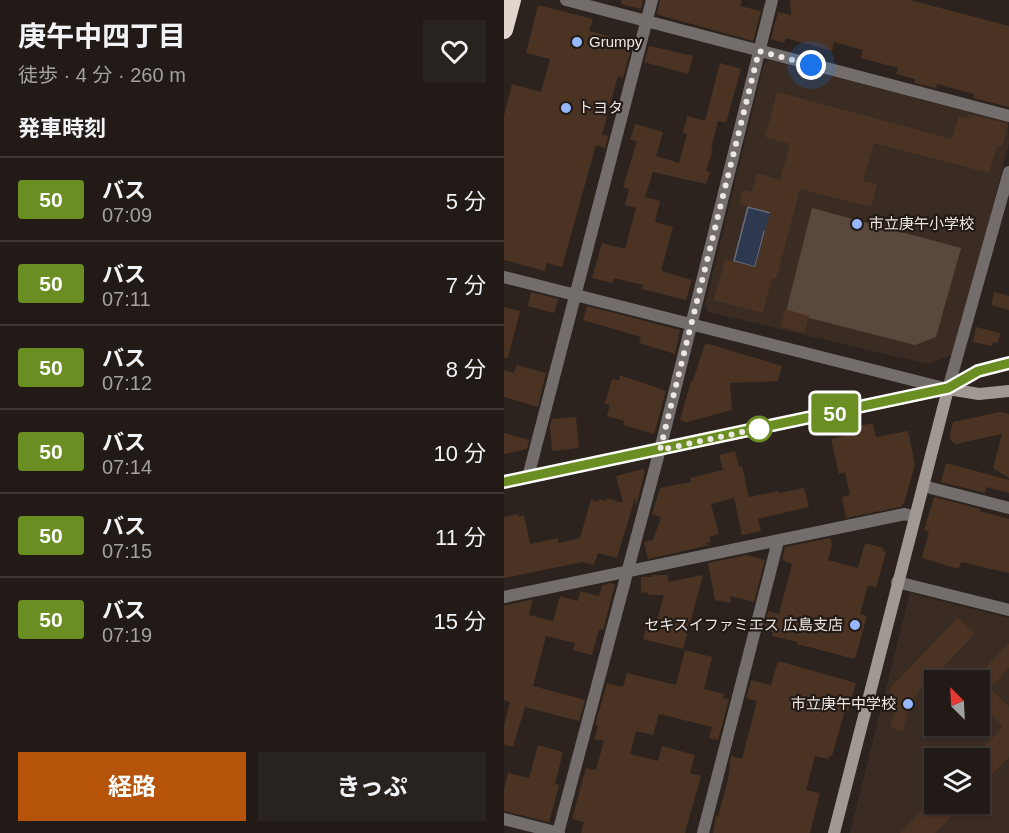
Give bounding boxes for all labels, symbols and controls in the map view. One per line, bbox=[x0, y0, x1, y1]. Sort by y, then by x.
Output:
button: heart bbox=[423, 20, 486, 83]
text: 庚午中四丁目 bbox=[18, 21, 186, 52]
place label: Grumpy bbox=[589, 33, 643, 50]
marker: Grumpy bbox=[570, 35, 584, 49]
your location bbox=[796, 50, 826, 80]
text: 徒歩 · 4 分 · 260 m bbox=[18, 64, 186, 86]
place label: トヨタ bbox=[578, 99, 623, 116]
marker: トヨタ bbox=[559, 101, 573, 115]
text: 発車時刻 bbox=[18, 116, 106, 141]
text: バス bbox=[102, 178, 146, 203]
text: 50 bbox=[39, 188, 63, 211]
text: 5 分 bbox=[446, 189, 486, 214]
text: 07:09 bbox=[102, 204, 152, 226]
place label: 市立庚午小学校 bbox=[869, 215, 974, 232]
marker: 市立庚午小学校 bbox=[850, 217, 864, 231]
text: バス bbox=[102, 262, 146, 287]
text: 50 bbox=[39, 272, 63, 295]
text: 7 分 bbox=[446, 273, 486, 298]
text: 07:11 bbox=[102, 288, 151, 310]
text: バス bbox=[102, 346, 146, 371]
text: 50 bbox=[39, 356, 63, 379]
text: 8 分 bbox=[446, 357, 486, 382]
text: 07:12 bbox=[102, 372, 152, 394]
line badge: 50 bbox=[808, 394, 862, 432]
text: 50 bbox=[823, 402, 847, 425]
unlabelled marker bbox=[746, 416, 772, 442]
text: バス bbox=[102, 430, 146, 455]
text: 50 bbox=[39, 440, 63, 463]
text: 10 分 bbox=[433, 441, 486, 466]
text: 07:14 bbox=[102, 456, 152, 478]
text: バス bbox=[102, 514, 146, 539]
text: 50 bbox=[39, 524, 63, 547]
text: 11 分 bbox=[435, 525, 486, 550]
text: 07:15 bbox=[102, 540, 152, 562]
text: バス bbox=[102, 598, 146, 623]
text: 50 bbox=[39, 608, 63, 631]
text: 15 分 bbox=[433, 609, 486, 634]
place label: セキスイファミエス 広島支店 bbox=[644, 616, 843, 633]
marker: セキスイファミエス 広島支店 bbox=[848, 618, 862, 632]
text: 07:19 bbox=[102, 624, 152, 646]
north arrow bbox=[924, 670, 990, 736]
map controls bbox=[924, 670, 990, 814]
place label: 市立庚午中学校 bbox=[791, 695, 896, 712]
marker: 市立庚午中学校 bbox=[901, 697, 915, 711]
button: layers bbox=[924, 748, 990, 814]
button: 経路 bbox=[18, 752, 246, 821]
button: きっぷ bbox=[258, 752, 486, 821]

